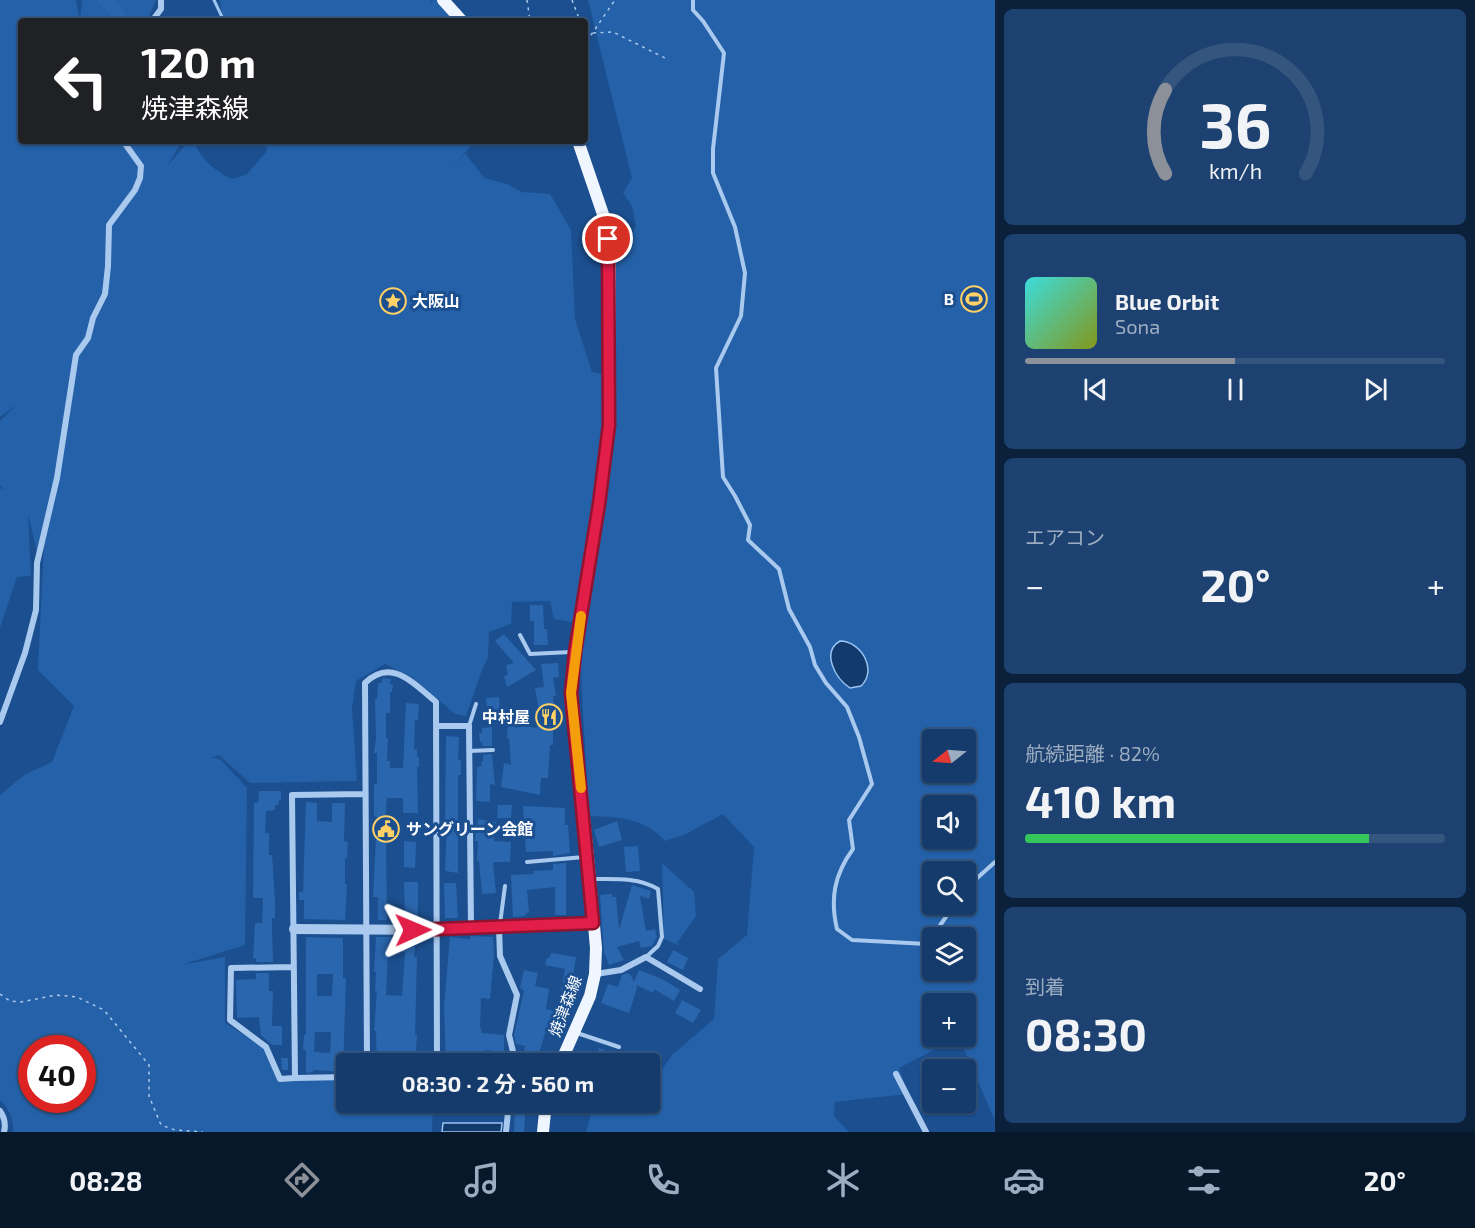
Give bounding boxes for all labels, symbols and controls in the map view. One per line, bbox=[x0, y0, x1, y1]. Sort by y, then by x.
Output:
text: 120 m bbox=[141, 36, 256, 86]
icon: left bbox=[42, 42, 120, 120]
text: 36 bbox=[1199, 86, 1271, 161]
text: 焼津森線 bbox=[141, 91, 249, 123]
text: km/h bbox=[1208, 158, 1262, 183]
pin bbox=[582, 213, 633, 264]
icon: arrive bbox=[591, 222, 624, 255]
sports icon: B bbox=[959, 284, 989, 314]
place icon: 大阪山 bbox=[378, 286, 408, 316]
text: Blue Orbit bbox=[1115, 288, 1219, 314]
place label: B bbox=[944, 289, 954, 308]
place label: 大阪山 bbox=[412, 291, 460, 310]
text: Sona bbox=[1115, 314, 1160, 338]
icon: previous bbox=[1079, 373, 1112, 406]
icon: pause bbox=[1219, 373, 1252, 406]
icon: next bbox=[1359, 373, 1392, 406]
text: エアコン bbox=[1025, 525, 1105, 549]
text: 20° bbox=[1201, 557, 1271, 611]
text: − bbox=[1025, 565, 1044, 605]
text: + bbox=[1427, 565, 1445, 605]
restaurant icon: 中村屋 bbox=[534, 702, 564, 732]
place label: 中村屋 bbox=[482, 707, 530, 726]
north arrow bbox=[922, 729, 976, 783]
map controls bbox=[922, 729, 976, 1113]
text: 航続距離 · 82% bbox=[1025, 741, 1160, 765]
text: 410 km bbox=[1025, 773, 1176, 827]
button: sound bbox=[922, 795, 976, 849]
public building icon: サングリーン会館 bbox=[371, 814, 401, 844]
place label: サングリーン会館 bbox=[406, 819, 533, 838]
button: search bbox=[922, 861, 976, 915]
position arrow bbox=[381, 898, 445, 962]
button: layers bbox=[922, 927, 976, 981]
street label: 焼津森線 bbox=[544, 973, 585, 1039]
text: 到着 bbox=[1025, 974, 1065, 998]
button: + bbox=[922, 993, 976, 1047]
text: 08:30 bbox=[1025, 1006, 1147, 1060]
speed limit sign: 40 bbox=[18, 1035, 96, 1113]
button: − bbox=[922, 1059, 976, 1113]
text: 08:30 · 2 分 · 560 m bbox=[402, 1070, 594, 1096]
icon: directions bbox=[281, 1159, 323, 1201]
icon: music bbox=[461, 1159, 503, 1201]
icon: phone bbox=[642, 1159, 684, 1201]
icon: climate bbox=[822, 1159, 864, 1201]
icon: car bbox=[1003, 1159, 1045, 1201]
icon: filters bbox=[1183, 1159, 1225, 1201]
text: 08:28 bbox=[69, 1164, 143, 1196]
text: 20° bbox=[1364, 1164, 1406, 1196]

